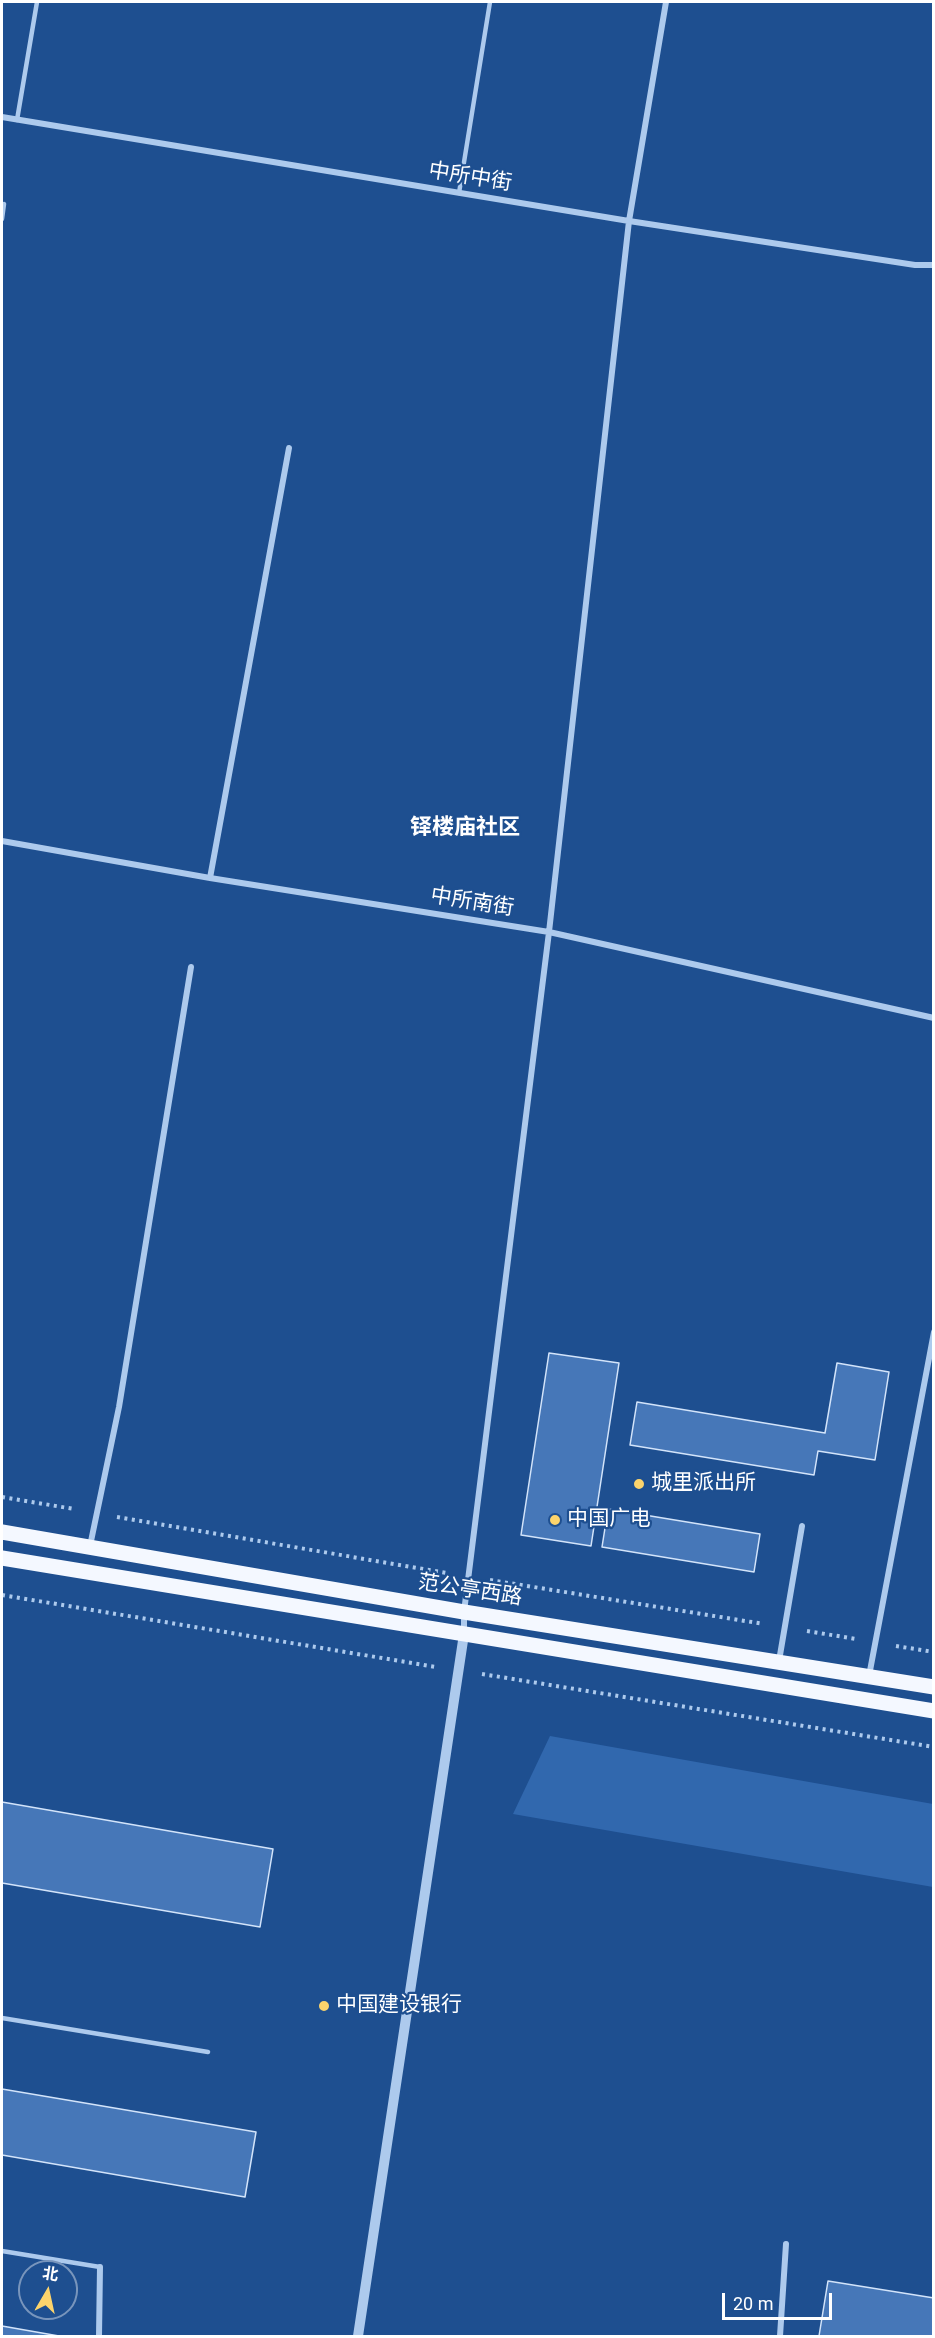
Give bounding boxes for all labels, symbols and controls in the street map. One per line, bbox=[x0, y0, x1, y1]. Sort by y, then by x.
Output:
street label: 中所中街 bbox=[427, 159, 513, 197]
district label: 铎楼庙社区 bbox=[410, 815, 520, 841]
street label: 中所南街 bbox=[429, 884, 515, 922]
place label: 城里派出所 bbox=[651, 1471, 756, 1497]
marker: 城里派出所 bbox=[632, 1477, 646, 1491]
place label: 中国广电 bbox=[567, 1507, 651, 1533]
marker: 中国广电 bbox=[548, 1513, 562, 1527]
street label: 范公亭西路 bbox=[416, 1570, 524, 1612]
place label: 中国建设银行 bbox=[336, 1993, 462, 2019]
marker: 中国建设银行 bbox=[317, 1999, 331, 2013]
north arrow bbox=[18, 2260, 78, 2320]
text: 北 bbox=[41, 2263, 60, 2284]
scale bar bbox=[725, 2281, 834, 2319]
text: 20 m bbox=[733, 2293, 773, 2314]

